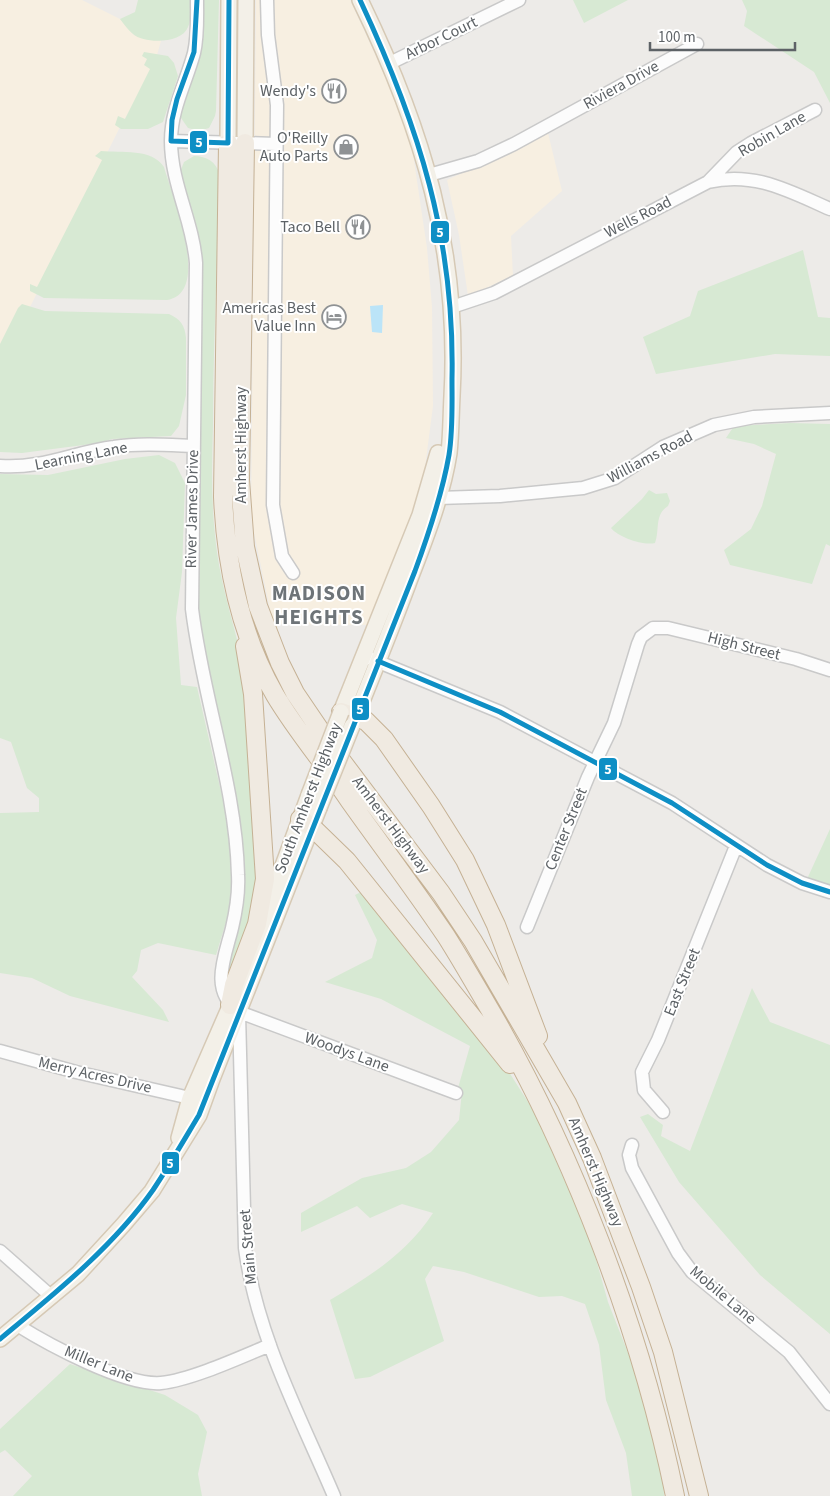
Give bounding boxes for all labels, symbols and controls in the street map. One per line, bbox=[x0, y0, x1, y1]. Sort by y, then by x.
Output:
street label: Arbor Court bbox=[401, 11, 481, 65]
scale bar bbox=[650, 20, 795, 52]
text: 100 m bbox=[658, 27, 696, 48]
street label: Riviera Drive bbox=[579, 55, 663, 115]
restaurant icon: Wendy's bbox=[321, 78, 347, 104]
place label: Wendy's bbox=[260, 80, 316, 102]
street label: Robin Lane bbox=[734, 106, 810, 162]
place label: O'Reilly Auto Parts bbox=[260, 127, 329, 167]
line badge: 5 bbox=[189, 130, 208, 154]
text: 5 bbox=[195, 133, 203, 153]
shop icon: O'Reilly Auto Parts bbox=[333, 134, 359, 160]
street label: Wells Road bbox=[601, 191, 675, 243]
restaurant icon: Taco Bell bbox=[345, 214, 371, 240]
place label: Taco Bell bbox=[280, 216, 340, 238]
line badge: 5 bbox=[430, 220, 450, 244]
text: 5 bbox=[436, 223, 444, 243]
place label: Americas Best Value Inn bbox=[222, 297, 317, 337]
hotel icon: Americas Best Value Inn bbox=[321, 304, 347, 330]
street label: Amherst Highway bbox=[230, 386, 252, 504]
street label: Williams Road bbox=[603, 425, 697, 489]
street label: Learning Lane bbox=[33, 436, 129, 476]
street label: River James Drive bbox=[180, 449, 204, 569]
district label: MADISON HEIGHTS bbox=[272, 578, 366, 632]
street label: High Street bbox=[705, 626, 783, 666]
line badge: 5 bbox=[351, 697, 370, 721]
text: 5 bbox=[356, 700, 364, 720]
street label: South Amherst Highway bbox=[269, 719, 347, 877]
line badge: 5 bbox=[598, 757, 618, 781]
text: 5 bbox=[604, 760, 612, 780]
street label: Amherst Highway bbox=[347, 772, 435, 879]
street label: Center Street bbox=[539, 784, 593, 874]
street label: East Street bbox=[658, 944, 706, 1019]
street label: Woodys Lane bbox=[302, 1026, 392, 1078]
street label: Merry Acres Drive bbox=[36, 1051, 154, 1099]
street label: Amherst Highway bbox=[563, 1114, 629, 1231]
line badge: 5 bbox=[161, 1151, 180, 1175]
text: 5 bbox=[166, 1154, 174, 1174]
street label: Main Street bbox=[234, 1208, 262, 1286]
street label: Mobile Lane bbox=[685, 1261, 761, 1329]
street label: Miller Lane bbox=[61, 1340, 137, 1388]

